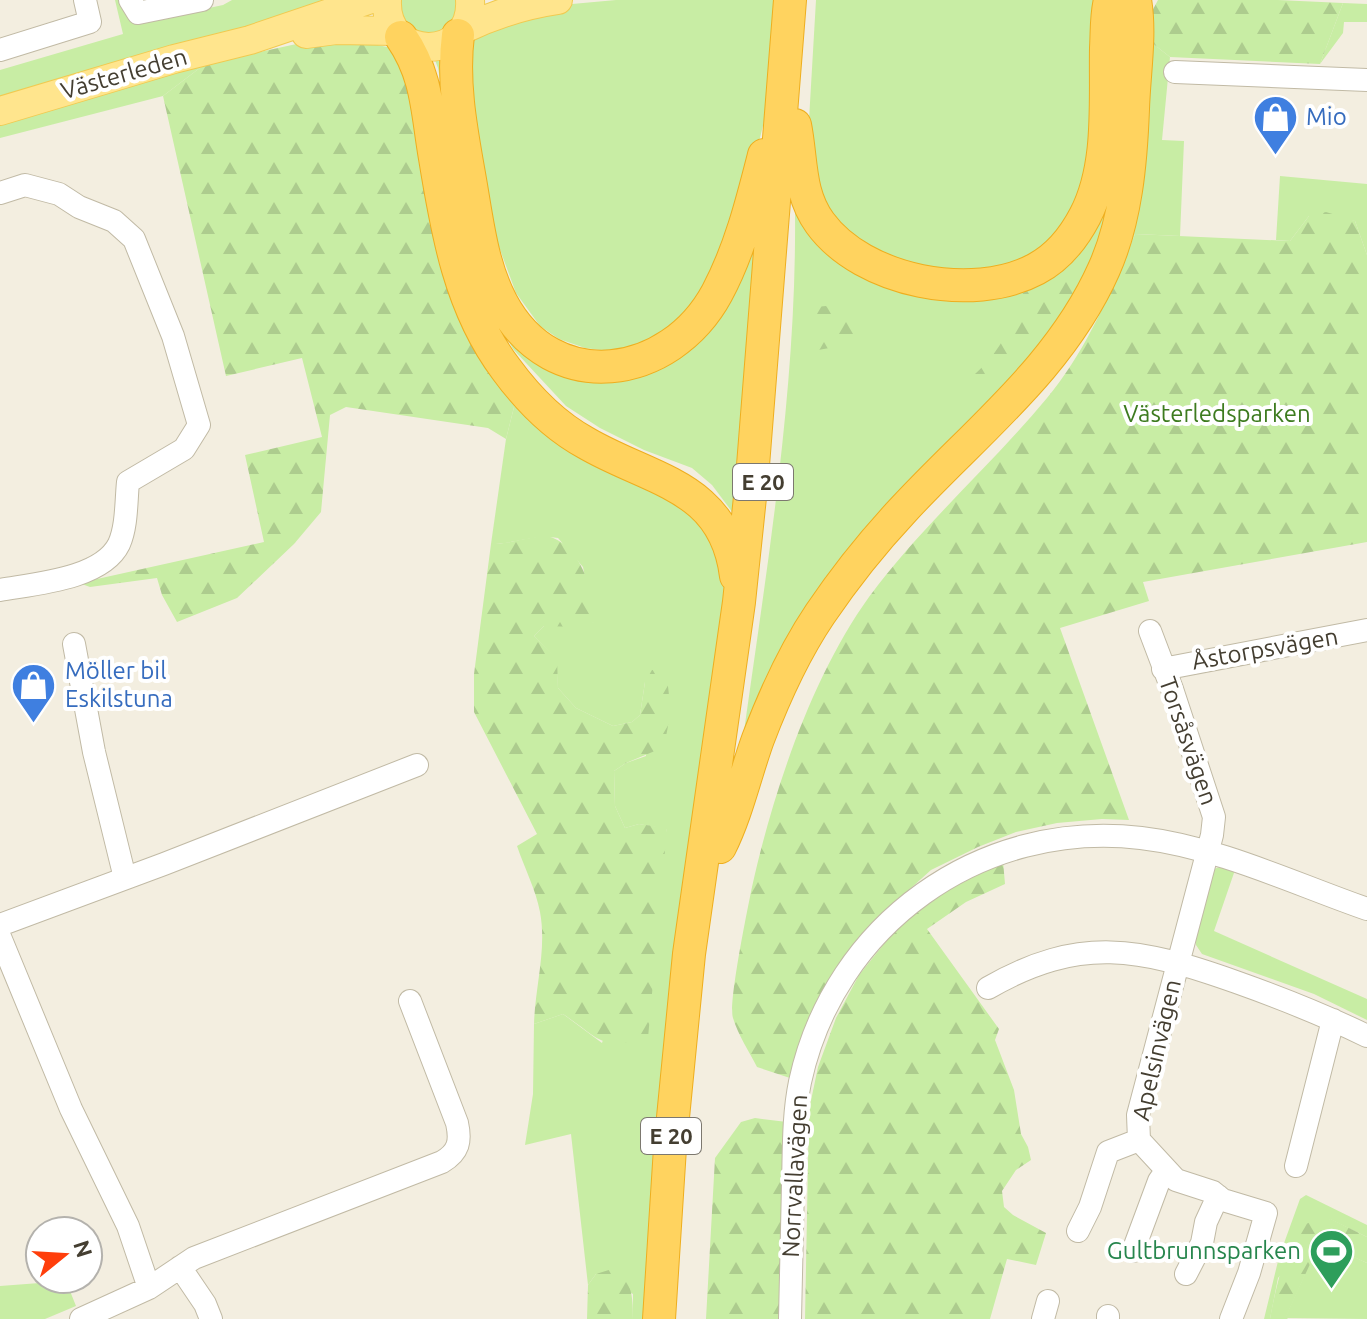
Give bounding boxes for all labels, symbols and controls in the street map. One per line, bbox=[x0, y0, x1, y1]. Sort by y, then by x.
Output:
street label: Västerleden bbox=[58, 43, 190, 104]
shop icon: Mio bbox=[1251, 93, 1299, 156]
place label: Mio bbox=[1306, 103, 1347, 130]
park label: Västerledsparken bbox=[1123, 400, 1311, 427]
road number: E 20 bbox=[733, 464, 793, 500]
street label: Åstorpsvägen bbox=[1190, 622, 1340, 675]
place label: Möller bil Eskilstuna bbox=[65, 657, 173, 712]
shop icon: Möller bil Eskilstuna bbox=[10, 661, 58, 724]
street label: Torsåsvägen bbox=[1154, 673, 1223, 808]
street label: Apelsinvägen bbox=[1127, 977, 1186, 1123]
street label: Norrvallavägen bbox=[777, 1094, 812, 1258]
road number: E 20 bbox=[641, 1118, 701, 1154]
north arrow bbox=[24, 1215, 104, 1295]
sports icon: Gultbrunnsparken bbox=[1308, 1227, 1356, 1290]
text: N bbox=[69, 1237, 98, 1260]
place label: Gultbrunnsparken bbox=[1107, 1237, 1301, 1264]

